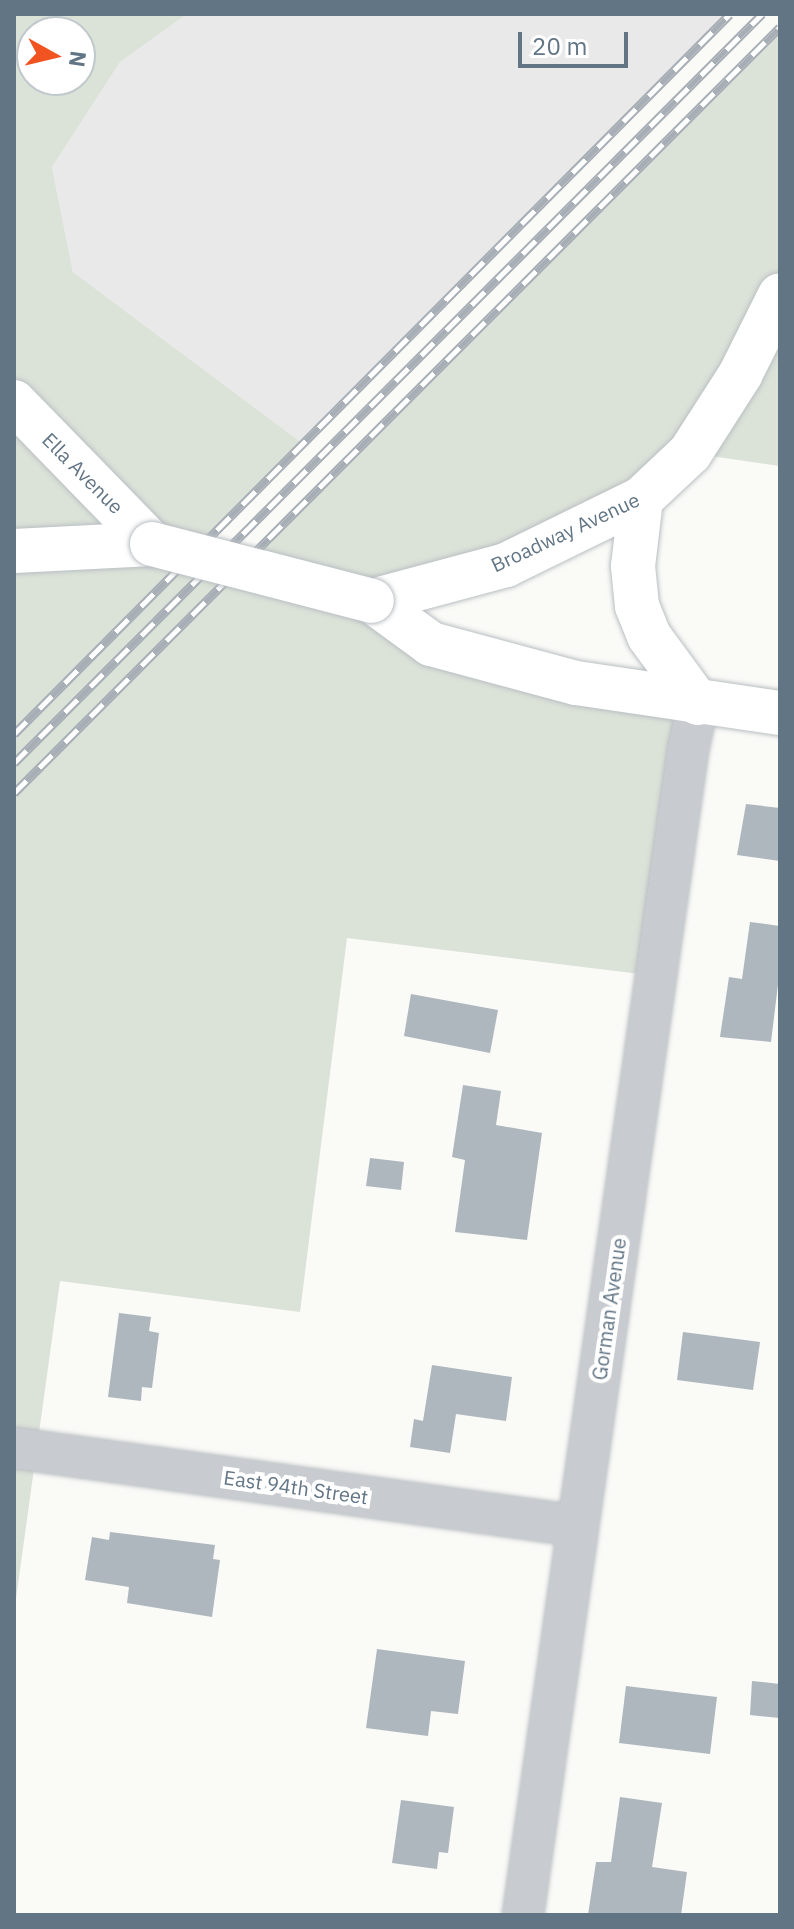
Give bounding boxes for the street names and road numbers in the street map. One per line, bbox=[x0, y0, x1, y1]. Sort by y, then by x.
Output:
street label: Ella Avenue bbox=[38, 428, 128, 518]
street label: Broadway Avenue bbox=[487, 487, 643, 577]
street label: Gorman Avenue bbox=[587, 1236, 631, 1382]
street label: East 94th Street bbox=[222, 1465, 370, 1509]

